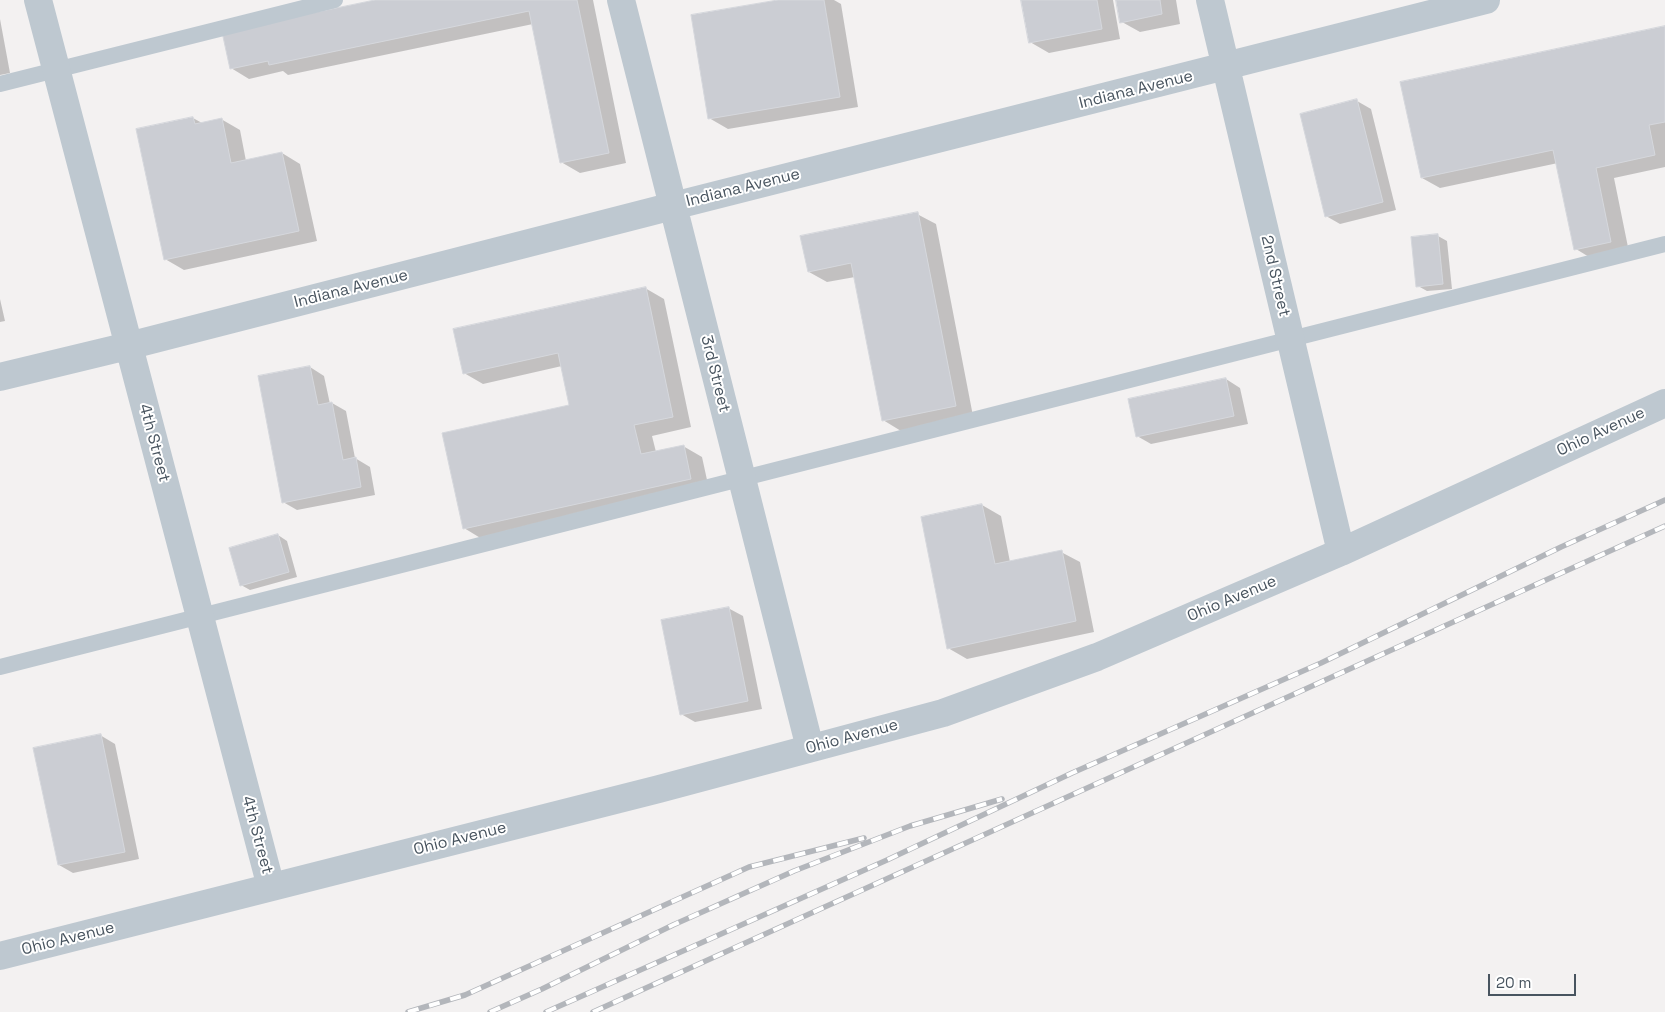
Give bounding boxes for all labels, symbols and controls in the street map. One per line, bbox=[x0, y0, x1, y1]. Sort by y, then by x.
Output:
street label: Indiana Avenue bbox=[1077, 67, 1195, 113]
street label: Indiana Avenue bbox=[684, 165, 802, 211]
street label: 2nd Street bbox=[1256, 234, 1294, 318]
street label: Indiana Avenue bbox=[292, 266, 410, 312]
street label: 3rd Street bbox=[696, 333, 734, 415]
street label: 4th Street bbox=[134, 402, 174, 484]
street label: Ohio Avenue bbox=[1554, 403, 1648, 461]
street label: Ohio Avenue bbox=[1185, 572, 1279, 626]
street label: Ohio Avenue bbox=[804, 715, 900, 759]
street label: 4th Street bbox=[237, 794, 277, 876]
street label: Ohio Avenue bbox=[412, 818, 508, 860]
street label: Ohio Avenue bbox=[20, 918, 116, 960]
scale bar bbox=[1490, 964, 1578, 996]
text: 20 m bbox=[1496, 973, 1531, 992]

